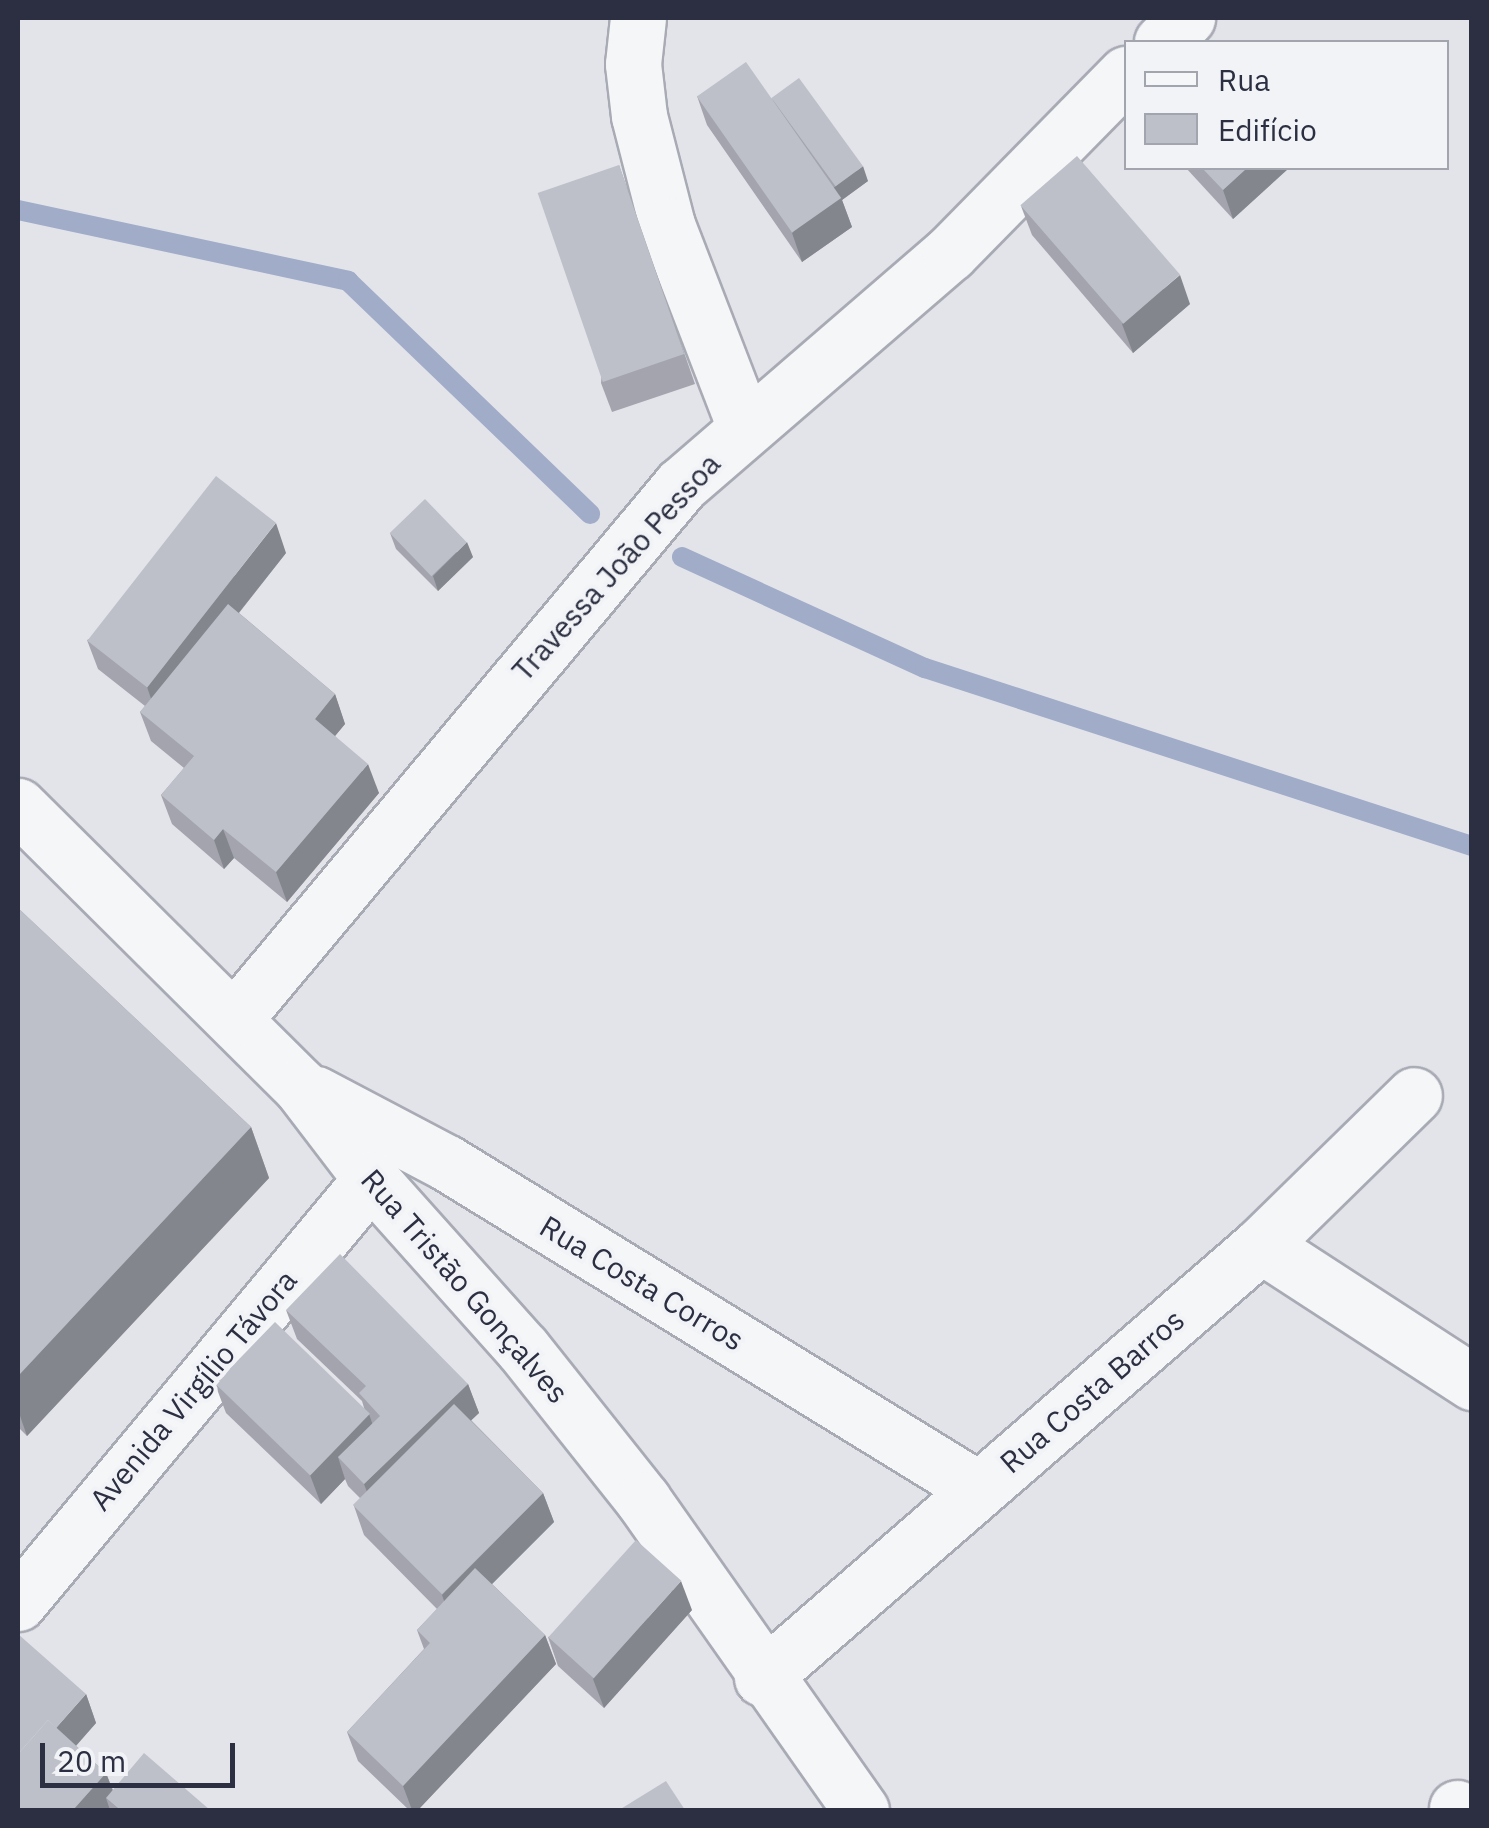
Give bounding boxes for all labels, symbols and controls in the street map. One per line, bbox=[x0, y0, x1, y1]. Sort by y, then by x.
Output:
legend bbox=[1124, 40, 1449, 170]
text: Rua bbox=[1218, 60, 1270, 99]
text: Edifício bbox=[1218, 110, 1317, 149]
street label: Travessa João Pessoa bbox=[504, 446, 728, 688]
street label: Rua Tristão Gonçalves bbox=[354, 1162, 576, 1410]
street label: Rua Costa Corros bbox=[534, 1208, 750, 1358]
street label: Avenida Virgílio Távora bbox=[82, 1262, 304, 1518]
street label: Rua Costa Barros bbox=[993, 1301, 1191, 1481]
scale bar bbox=[45, 1723, 240, 1785]
text: 20 m bbox=[57, 1741, 126, 1780]

